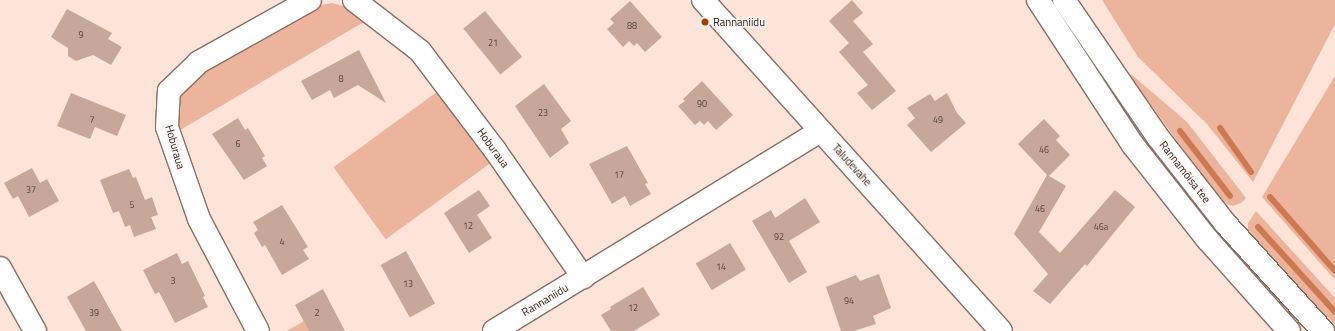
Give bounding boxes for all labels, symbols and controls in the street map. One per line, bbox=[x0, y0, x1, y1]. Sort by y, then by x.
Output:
place label: Rannaniidu bbox=[713, 15, 765, 29]
marker: Rannaniidu bbox=[700, 17, 710, 27]
house number: 88 bbox=[627, 21, 637, 31]
house number: 9 bbox=[78, 30, 84, 40]
house number: 21 bbox=[488, 38, 498, 48]
house number: 8 bbox=[338, 74, 344, 84]
house number: 90 bbox=[697, 99, 707, 109]
house number: 23 bbox=[538, 108, 548, 118]
house number: 7 bbox=[89, 115, 95, 125]
house number: 49 bbox=[933, 115, 943, 125]
street label: Hoburaua bbox=[162, 123, 188, 171]
street label: Hoburaua bbox=[474, 126, 512, 170]
street label: Rannamõisa tee bbox=[1157, 138, 1213, 206]
house number: 6 bbox=[235, 139, 241, 149]
street label: Taludevahe bbox=[830, 141, 874, 189]
house number: 46 bbox=[1039, 145, 1049, 155]
house number: 17 bbox=[614, 170, 624, 180]
house number: 37 bbox=[26, 185, 36, 195]
house number: 5 bbox=[129, 200, 135, 210]
house number: 46 bbox=[1035, 204, 1045, 214]
house number: 12 bbox=[463, 221, 473, 231]
house number: 46a bbox=[1094, 222, 1108, 232]
house number: 92 bbox=[774, 232, 784, 242]
house number: 4 bbox=[279, 237, 285, 247]
house number: 14 bbox=[716, 262, 726, 272]
house number: 3 bbox=[170, 276, 176, 286]
house number: 13 bbox=[403, 279, 413, 289]
street label: Rannaniidu bbox=[519, 281, 571, 319]
house number: 94 bbox=[844, 296, 854, 306]
house number: 12 bbox=[628, 303, 638, 313]
house number: 39 bbox=[89, 308, 99, 318]
house number: 2 bbox=[314, 308, 320, 318]

